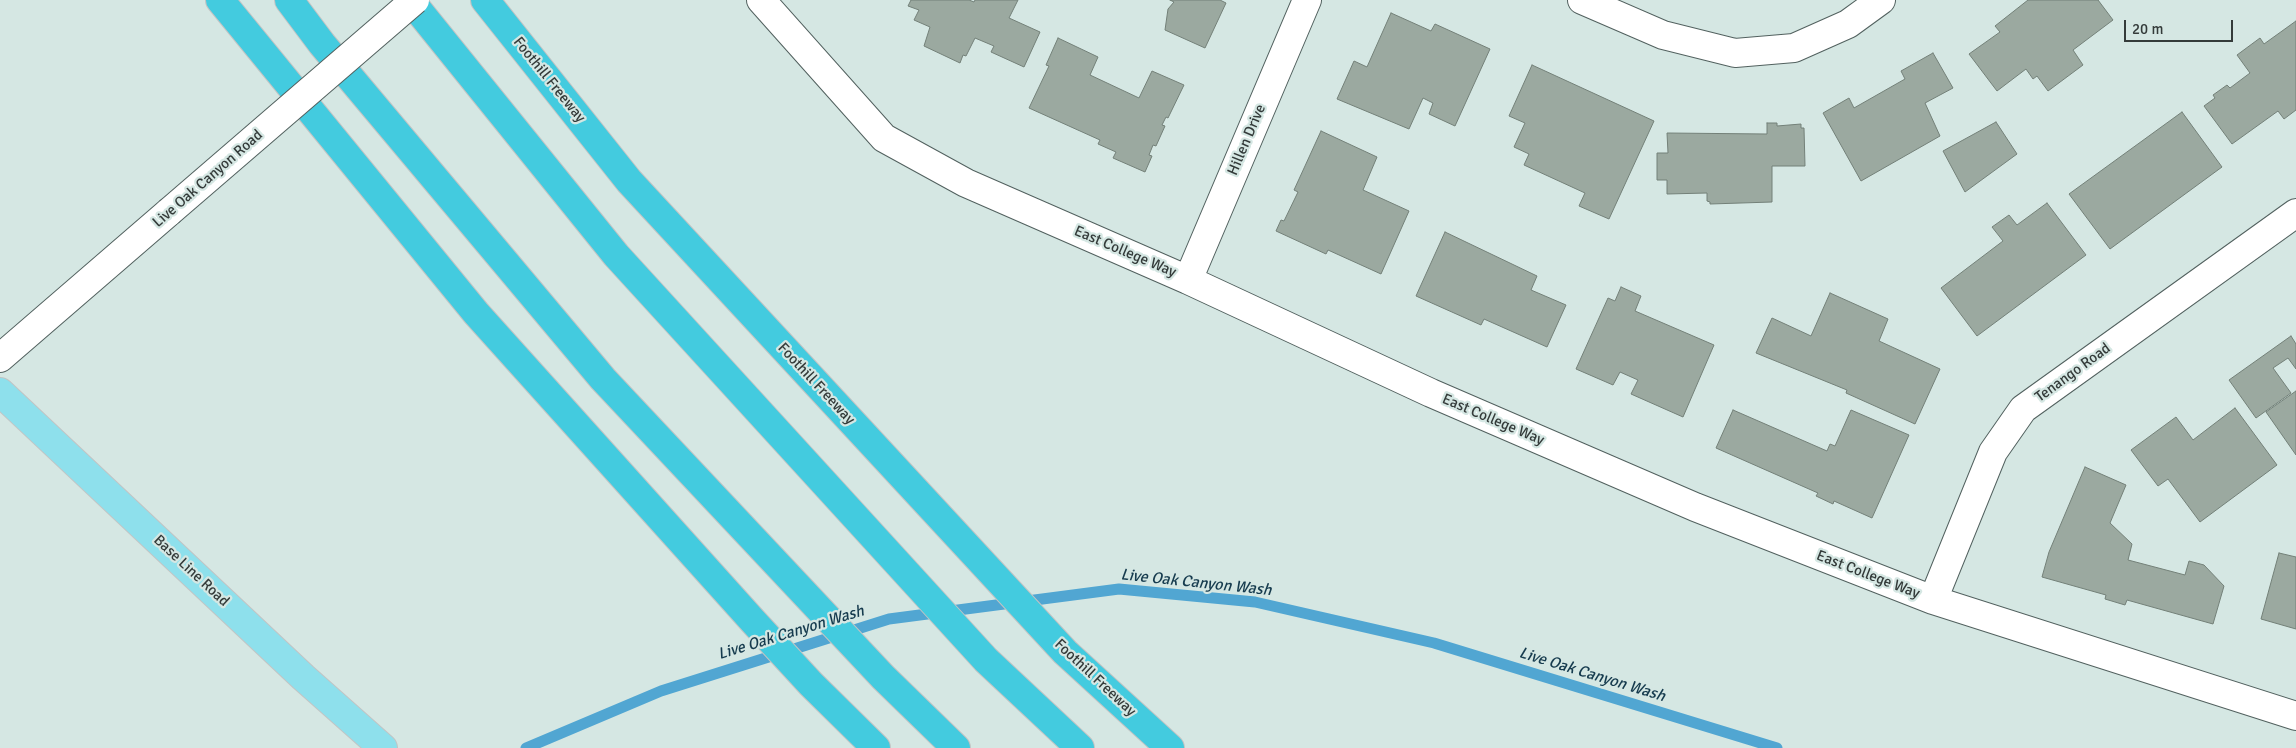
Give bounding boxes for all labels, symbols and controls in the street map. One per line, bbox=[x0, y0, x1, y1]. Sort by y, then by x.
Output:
scale bar bbox=[2126, 10, 2235, 42]
text: 20 m bbox=[2132, 20, 2163, 38]
street label: Foothill Freeway bbox=[509, 34, 589, 126]
street label: Hillen Drive bbox=[1224, 102, 1270, 178]
street label: Live Oak Canyon Road bbox=[149, 126, 267, 232]
street label: East College Way bbox=[1071, 222, 1179, 282]
street label: Foothill Freeway bbox=[774, 339, 858, 429]
street label: Tenango Road bbox=[2032, 340, 2114, 406]
street label: East College Way bbox=[1439, 390, 1547, 450]
street label: Base Line Road bbox=[149, 531, 233, 611]
street label: East College Way bbox=[1814, 547, 1922, 603]
water label: Live Oak Canyon Wash bbox=[1120, 566, 1272, 600]
water label: Live Oak Canyon Wash bbox=[716, 602, 866, 664]
street label: Foothill Freeway bbox=[1050, 636, 1140, 720]
water label: Live Oak Canyon Wash bbox=[1517, 644, 1667, 706]

